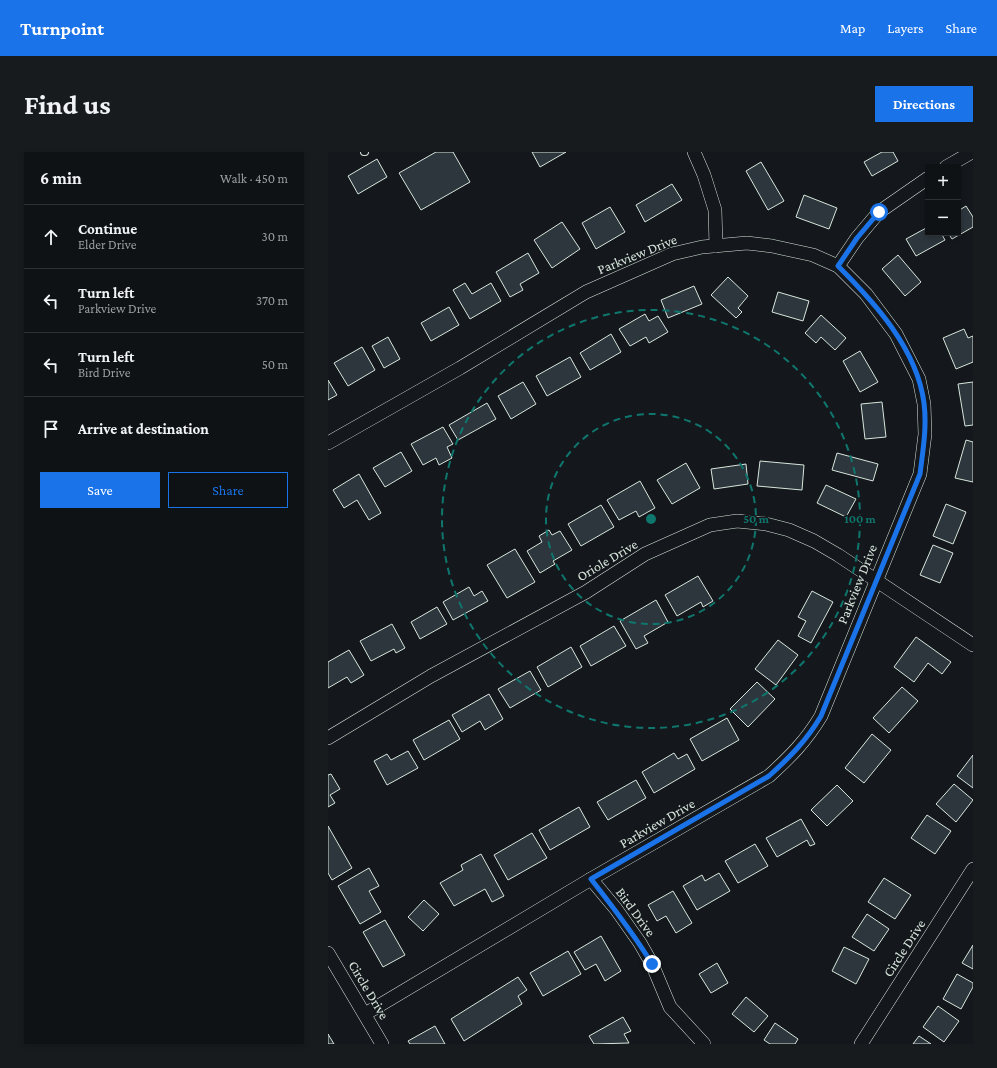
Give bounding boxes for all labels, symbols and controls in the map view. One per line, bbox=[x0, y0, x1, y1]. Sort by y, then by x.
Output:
text: Turnpoint bbox=[20, 18, 104, 39]
text: Map bbox=[840, 20, 865, 36]
text: Layers bbox=[887, 20, 924, 36]
text: Share bbox=[946, 20, 977, 36]
button: Directions bbox=[875, 86, 973, 122]
text: Find us bbox=[24, 89, 111, 120]
map controls bbox=[925, 164, 961, 236]
button: + bbox=[925, 164, 961, 200]
text: 6 min bbox=[40, 169, 82, 188]
text: Walk · 450 m bbox=[220, 171, 288, 186]
button: − bbox=[925, 200, 961, 236]
route start bbox=[870, 203, 888, 221]
text: Continue bbox=[78, 221, 137, 237]
icon: ahead bbox=[40, 226, 62, 248]
text: 30 m bbox=[262, 229, 288, 244]
street label: Parkview Drive bbox=[595, 231, 679, 277]
text: Elder Drive bbox=[78, 237, 136, 252]
text: Turn left bbox=[78, 285, 134, 301]
icon: left bbox=[40, 290, 62, 312]
text: 370 m bbox=[256, 293, 288, 308]
text: Parkview Drive bbox=[78, 301, 156, 316]
text: Turn left bbox=[78, 349, 134, 365]
icon: left bbox=[40, 354, 62, 376]
text: 50 m bbox=[262, 357, 288, 372]
text: Bird Drive bbox=[78, 365, 130, 380]
icon: arrive bbox=[40, 418, 62, 440]
text: Arrive at destination bbox=[78, 421, 209, 437]
button: Save bbox=[40, 472, 160, 508]
button: Share bbox=[168, 472, 288, 508]
centre of rings bbox=[644, 512, 658, 526]
text: 50 m bbox=[743, 512, 770, 526]
text: 100 m bbox=[844, 512, 877, 526]
street label: Oriole Drive bbox=[574, 536, 640, 584]
street label: Parkview Drive bbox=[834, 542, 880, 626]
street label: Parkview Drive bbox=[616, 795, 698, 851]
street label: Bird Drive bbox=[613, 884, 659, 940]
street label: Circle Drive bbox=[880, 916, 928, 980]
route end bbox=[643, 955, 661, 973]
street label: Circle Drive bbox=[345, 958, 393, 1022]

